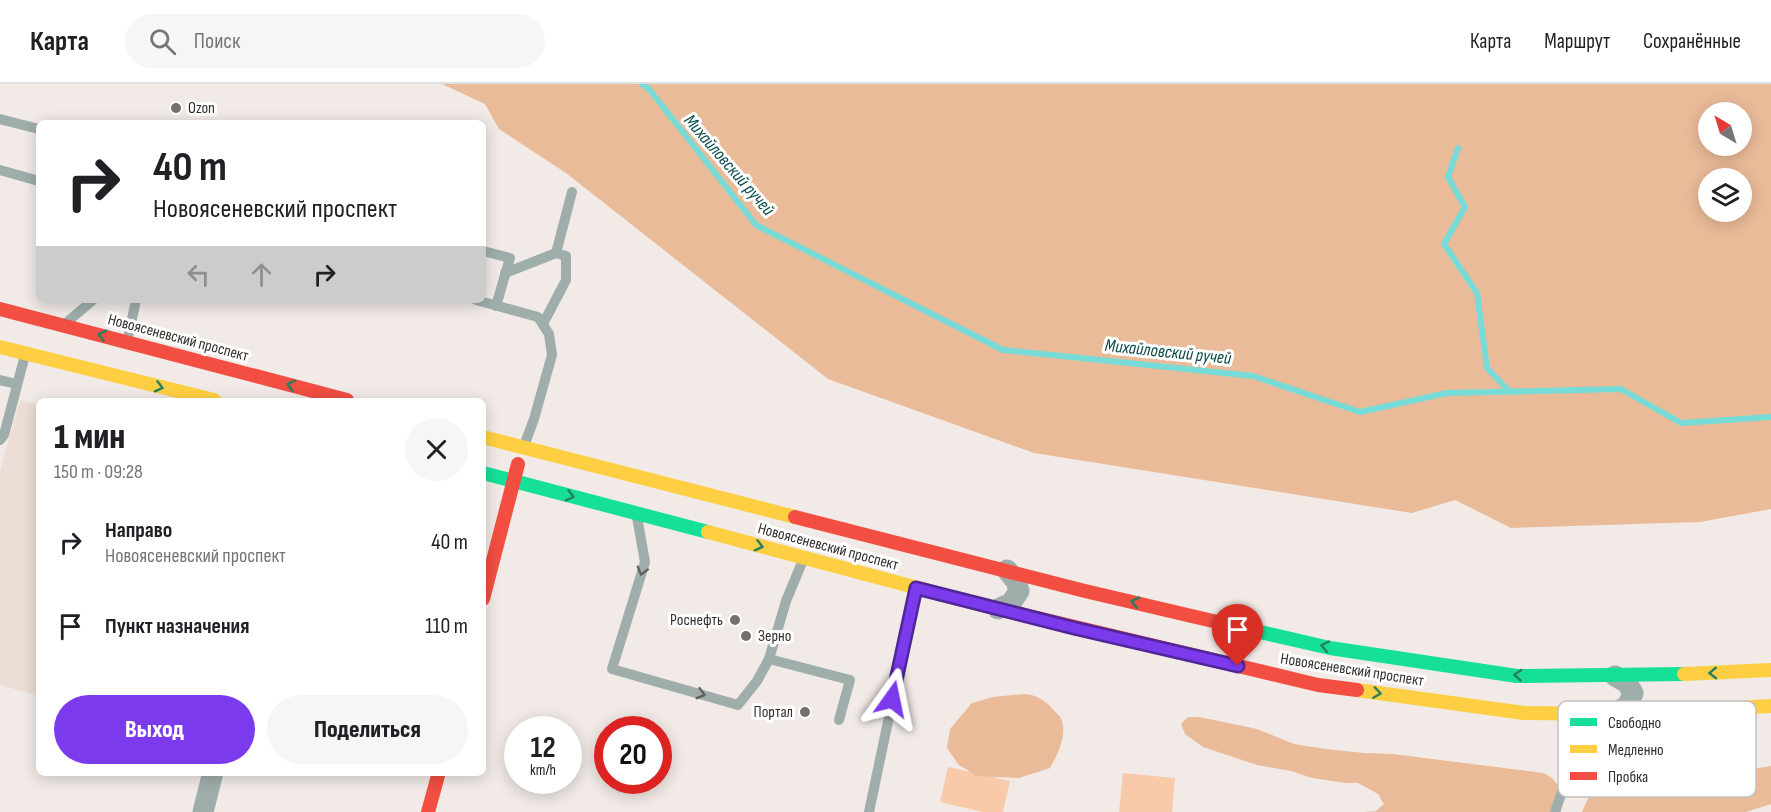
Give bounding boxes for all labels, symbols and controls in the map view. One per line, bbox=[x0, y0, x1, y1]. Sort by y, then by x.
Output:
search box bbox=[125, 14, 545, 68]
text: Карта bbox=[30, 25, 89, 58]
icon: search bbox=[146, 25, 179, 58]
text: Поиск bbox=[194, 28, 240, 55]
text: Карта bbox=[1470, 29, 1511, 54]
text: Маршрут bbox=[1544, 29, 1610, 54]
text: Сохранённые bbox=[1643, 29, 1741, 54]
place label: Ozon bbox=[188, 99, 215, 118]
marker: Ozon bbox=[169, 101, 183, 115]
north arrow bbox=[1698, 102, 1752, 156]
map controls bbox=[1698, 102, 1752, 222]
water label: Михайловский ручей bbox=[679, 110, 779, 220]
text: 40 m bbox=[153, 142, 227, 193]
icon: right bbox=[54, 144, 132, 222]
button: layers bbox=[1698, 168, 1752, 222]
text: Новоясеневский проспект bbox=[153, 193, 397, 225]
icon: left bbox=[182, 258, 215, 291]
icon: ahead bbox=[245, 258, 278, 291]
icon: right bbox=[308, 258, 341, 291]
street label: Новоясеневский проспект bbox=[106, 310, 251, 366]
one-way arrow bbox=[98, 330, 108, 343]
water label: Михайловский ручей bbox=[1104, 335, 1233, 369]
one-way arrow bbox=[153, 379, 163, 392]
one-way arrow bbox=[286, 380, 296, 393]
text: 1 мин bbox=[54, 416, 125, 459]
button: close bbox=[405, 418, 468, 481]
text: 150 m · 09:28 bbox=[54, 460, 143, 484]
one-way arrow bbox=[564, 489, 575, 501]
text: Направо bbox=[105, 517, 172, 544]
street label: Новоясеневский проспект bbox=[756, 519, 901, 575]
icon: right bbox=[54, 526, 87, 559]
text: 40 m bbox=[431, 529, 468, 556]
one-way arrow bbox=[754, 538, 764, 551]
text: Новоясеневский проспект bbox=[105, 544, 286, 568]
one-way arrow bbox=[637, 566, 650, 576]
one-way arrow bbox=[1130, 597, 1140, 610]
pin bbox=[1212, 604, 1263, 666]
icon: arrive bbox=[54, 610, 87, 643]
place label: Роснефть bbox=[670, 611, 723, 630]
text: Пункт назначения bbox=[105, 613, 249, 640]
text: 110 m bbox=[425, 613, 468, 640]
marker: Роснефть bbox=[728, 613, 742, 627]
icon: arrive bbox=[1221, 613, 1254, 646]
place label: Зерно bbox=[758, 627, 791, 646]
marker: Зерно bbox=[739, 629, 753, 643]
one-way arrow bbox=[1320, 640, 1330, 653]
street label: Новоясеневский проспект bbox=[1279, 649, 1425, 691]
position arrow bbox=[860, 667, 924, 731]
one-way arrow bbox=[1708, 667, 1717, 679]
one-way arrow bbox=[1513, 669, 1522, 682]
one-way arrow bbox=[1372, 686, 1382, 699]
one-way arrow bbox=[695, 687, 706, 699]
button: Выход bbox=[54, 695, 255, 764]
button: Поделиться bbox=[267, 695, 468, 764]
legend bbox=[1558, 701, 1756, 797]
place label: Портал bbox=[754, 703, 793, 722]
marker: Портал bbox=[798, 705, 812, 719]
text: Свободно bbox=[1608, 714, 1661, 733]
speed limit sign: 20 bbox=[594, 716, 672, 794]
text: 12 bbox=[530, 730, 556, 766]
text: Медленно bbox=[1608, 741, 1664, 760]
text: km/h bbox=[530, 761, 556, 780]
text: Пробка bbox=[1608, 768, 1648, 787]

